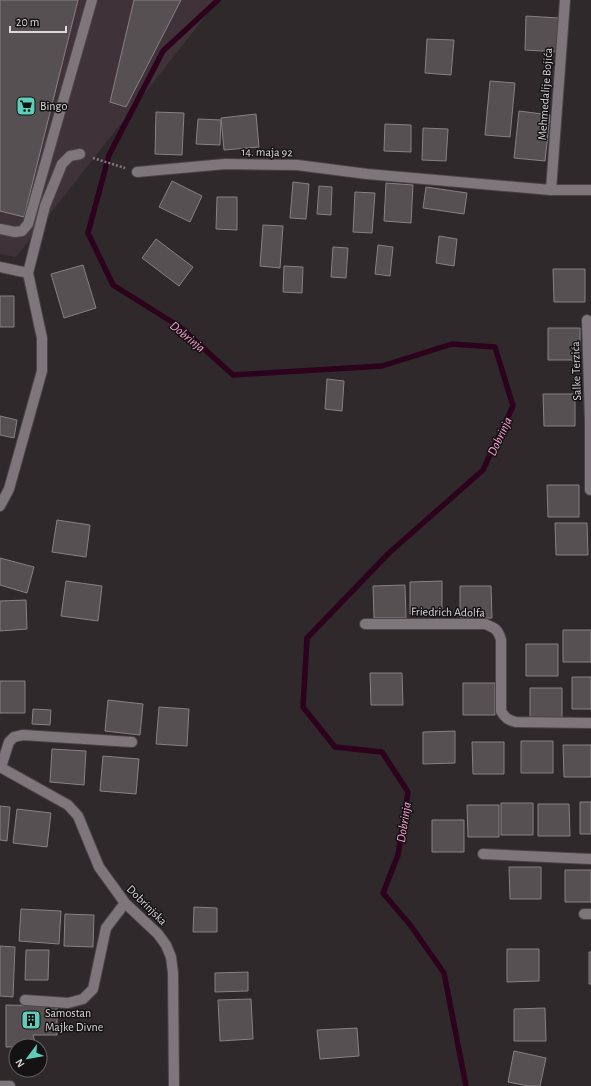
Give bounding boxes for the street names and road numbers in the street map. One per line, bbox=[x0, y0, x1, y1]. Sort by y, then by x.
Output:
street label: Mehmedalije Bojića bbox=[536, 47, 555, 141]
street label: 14. maja 92 bbox=[241, 146, 293, 159]
street label: Salke Terzića bbox=[569, 341, 583, 401]
street label: Friedrich Adolfa bbox=[411, 605, 485, 619]
street label: Dobrinjska bbox=[124, 883, 170, 928]

